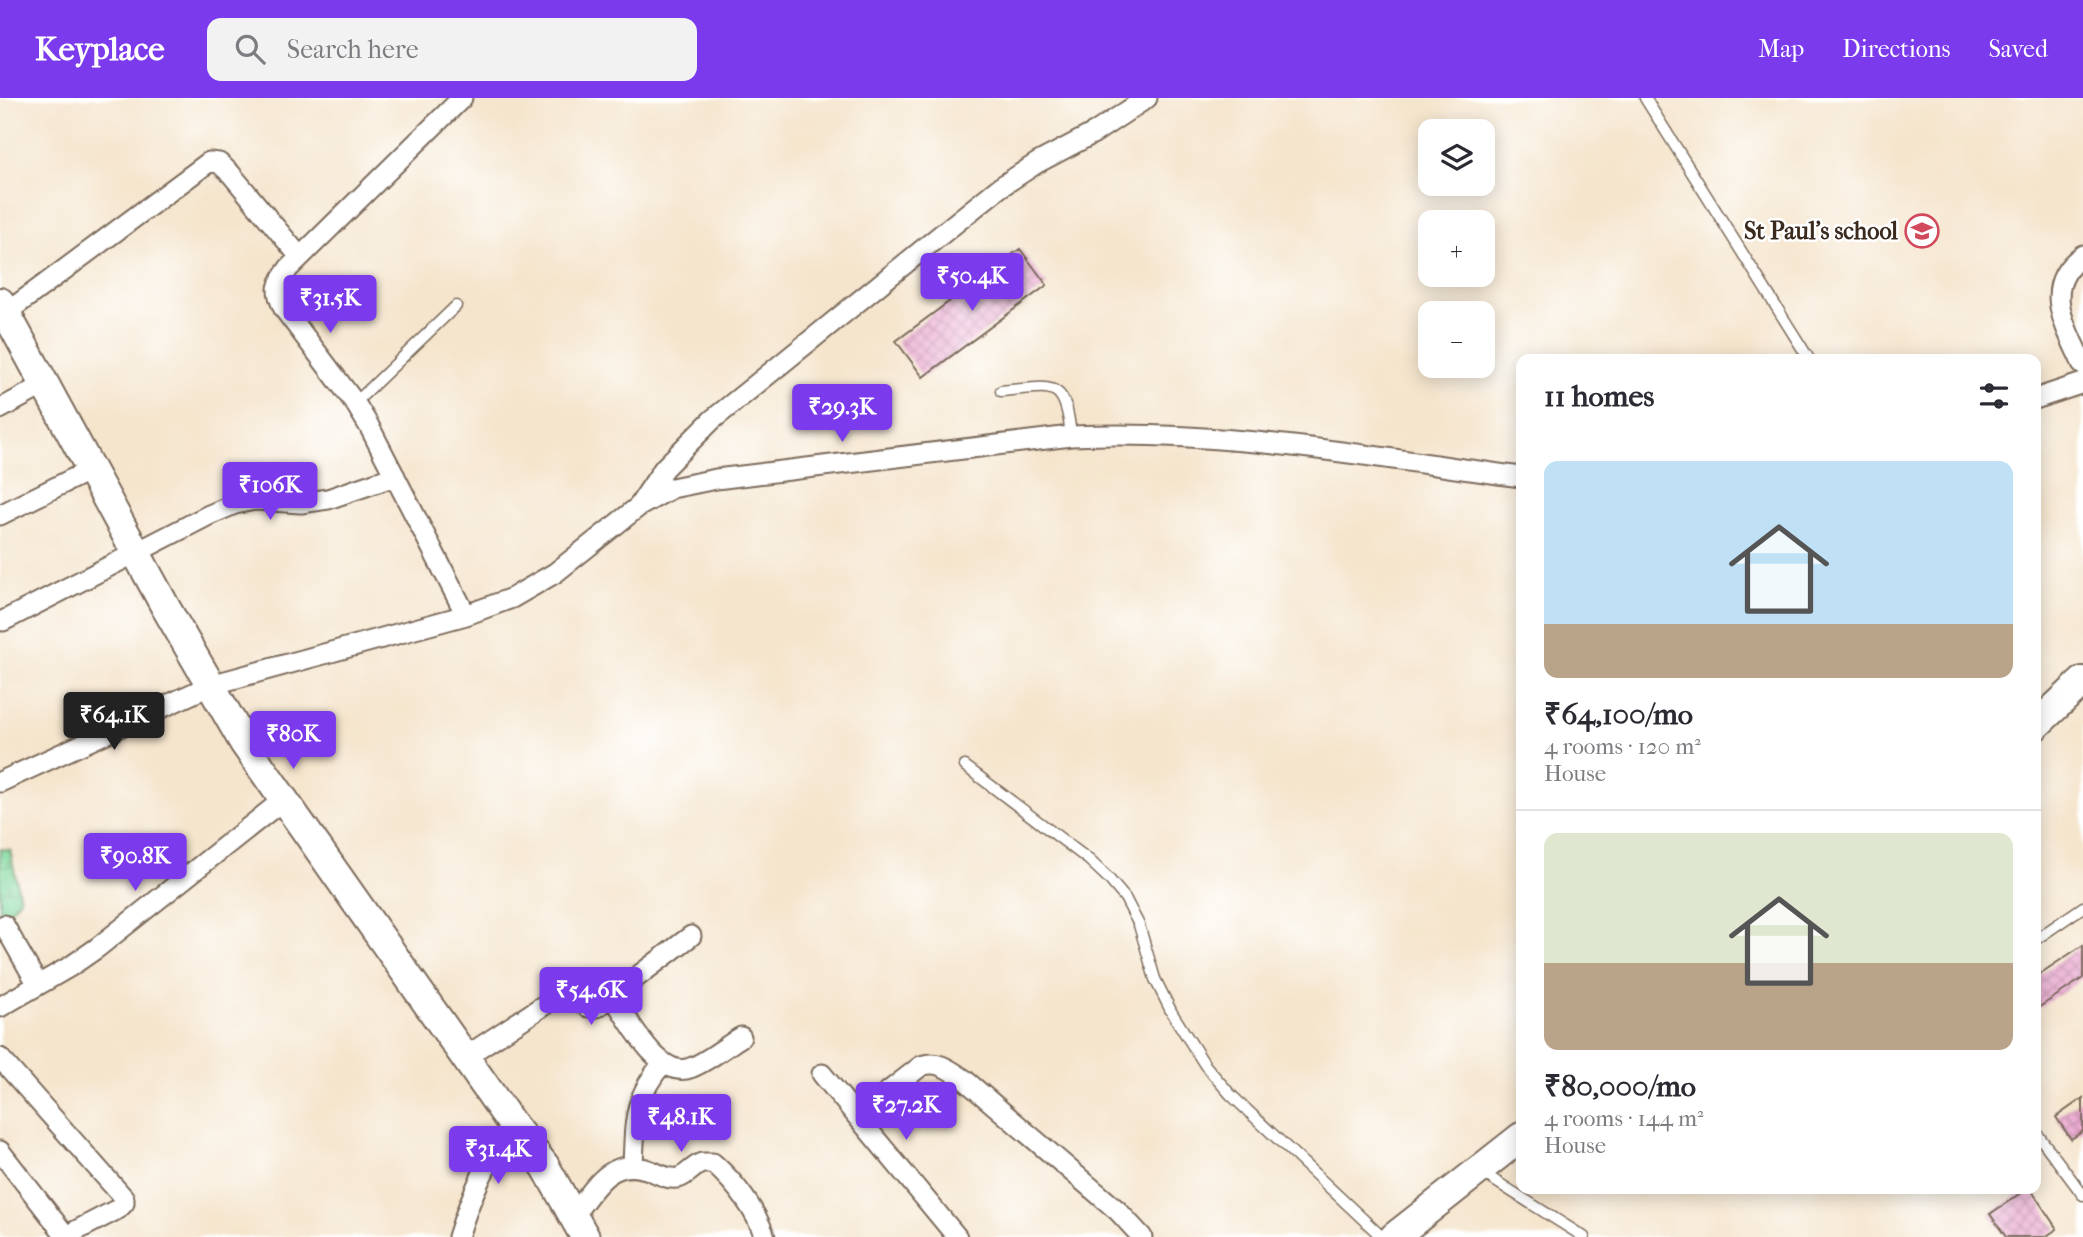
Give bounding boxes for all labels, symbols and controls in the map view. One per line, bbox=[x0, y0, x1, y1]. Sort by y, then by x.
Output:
search box bbox=[207, 18, 697, 81]
text: Keyplace bbox=[35, 30, 165, 69]
icon: search bbox=[231, 30, 269, 68]
text: Search here bbox=[287, 34, 419, 65]
text: Map bbox=[1758, 35, 1804, 63]
text: Directions bbox=[1842, 35, 1950, 63]
text: Saved bbox=[1988, 35, 2048, 63]
map controls bbox=[1418, 119, 1495, 378]
button: layers bbox=[1418, 119, 1495, 196]
button: + bbox=[1418, 210, 1495, 287]
school or university icon: St Paul's school bbox=[1903, 212, 1941, 250]
place label: St Paul's school bbox=[1744, 217, 1898, 245]
pin: ₹50.4K bbox=[915, 254, 1029, 313]
text: ₹50.4K bbox=[936, 262, 1008, 289]
pin: ₹31.5K bbox=[273, 275, 387, 335]
text: ₹31.5K bbox=[300, 284, 360, 311]
button: − bbox=[1418, 301, 1495, 378]
icon: filters bbox=[1975, 377, 2013, 415]
text: 11 homes bbox=[1544, 379, 1654, 414]
pin: ₹29.3K bbox=[785, 384, 899, 444]
text: ₹29.3K bbox=[808, 393, 876, 420]
pin: ₹106K bbox=[221, 462, 319, 522]
text: ₹106K bbox=[238, 471, 302, 498]
icon: home bbox=[1716, 506, 1842, 632]
pin: ₹64.1K bbox=[57, 692, 171, 752]
text: ₹64,100/mo bbox=[1544, 697, 1693, 732]
text: ₹64.1K bbox=[79, 701, 149, 728]
pin: ₹80K bbox=[252, 712, 334, 771]
text: ₹80K bbox=[266, 720, 320, 747]
text: 4 rooms · 120 m² bbox=[1544, 733, 1701, 760]
text: House bbox=[1544, 760, 1606, 787]
pin: ₹90.8K bbox=[78, 834, 192, 893]
text: ₹90.8K bbox=[100, 842, 170, 869]
icon: home bbox=[1716, 878, 1842, 1004]
pin: ₹54.6K bbox=[534, 968, 648, 1027]
text: ₹54.6K bbox=[556, 976, 626, 1003]
text: ₹80,000/mo bbox=[1544, 1069, 1696, 1104]
pin: ₹27.2K bbox=[849, 1082, 963, 1142]
text: ₹27.2K bbox=[872, 1091, 940, 1118]
pin: ₹48.1K bbox=[624, 1094, 738, 1154]
text: ₹48.1K bbox=[647, 1103, 715, 1130]
text: 4 rooms · 144 m² bbox=[1544, 1105, 1704, 1132]
pin: ₹31.4K bbox=[441, 1126, 555, 1186]
text: House bbox=[1544, 1132, 1606, 1159]
text: ₹31.4K bbox=[465, 1135, 531, 1162]

